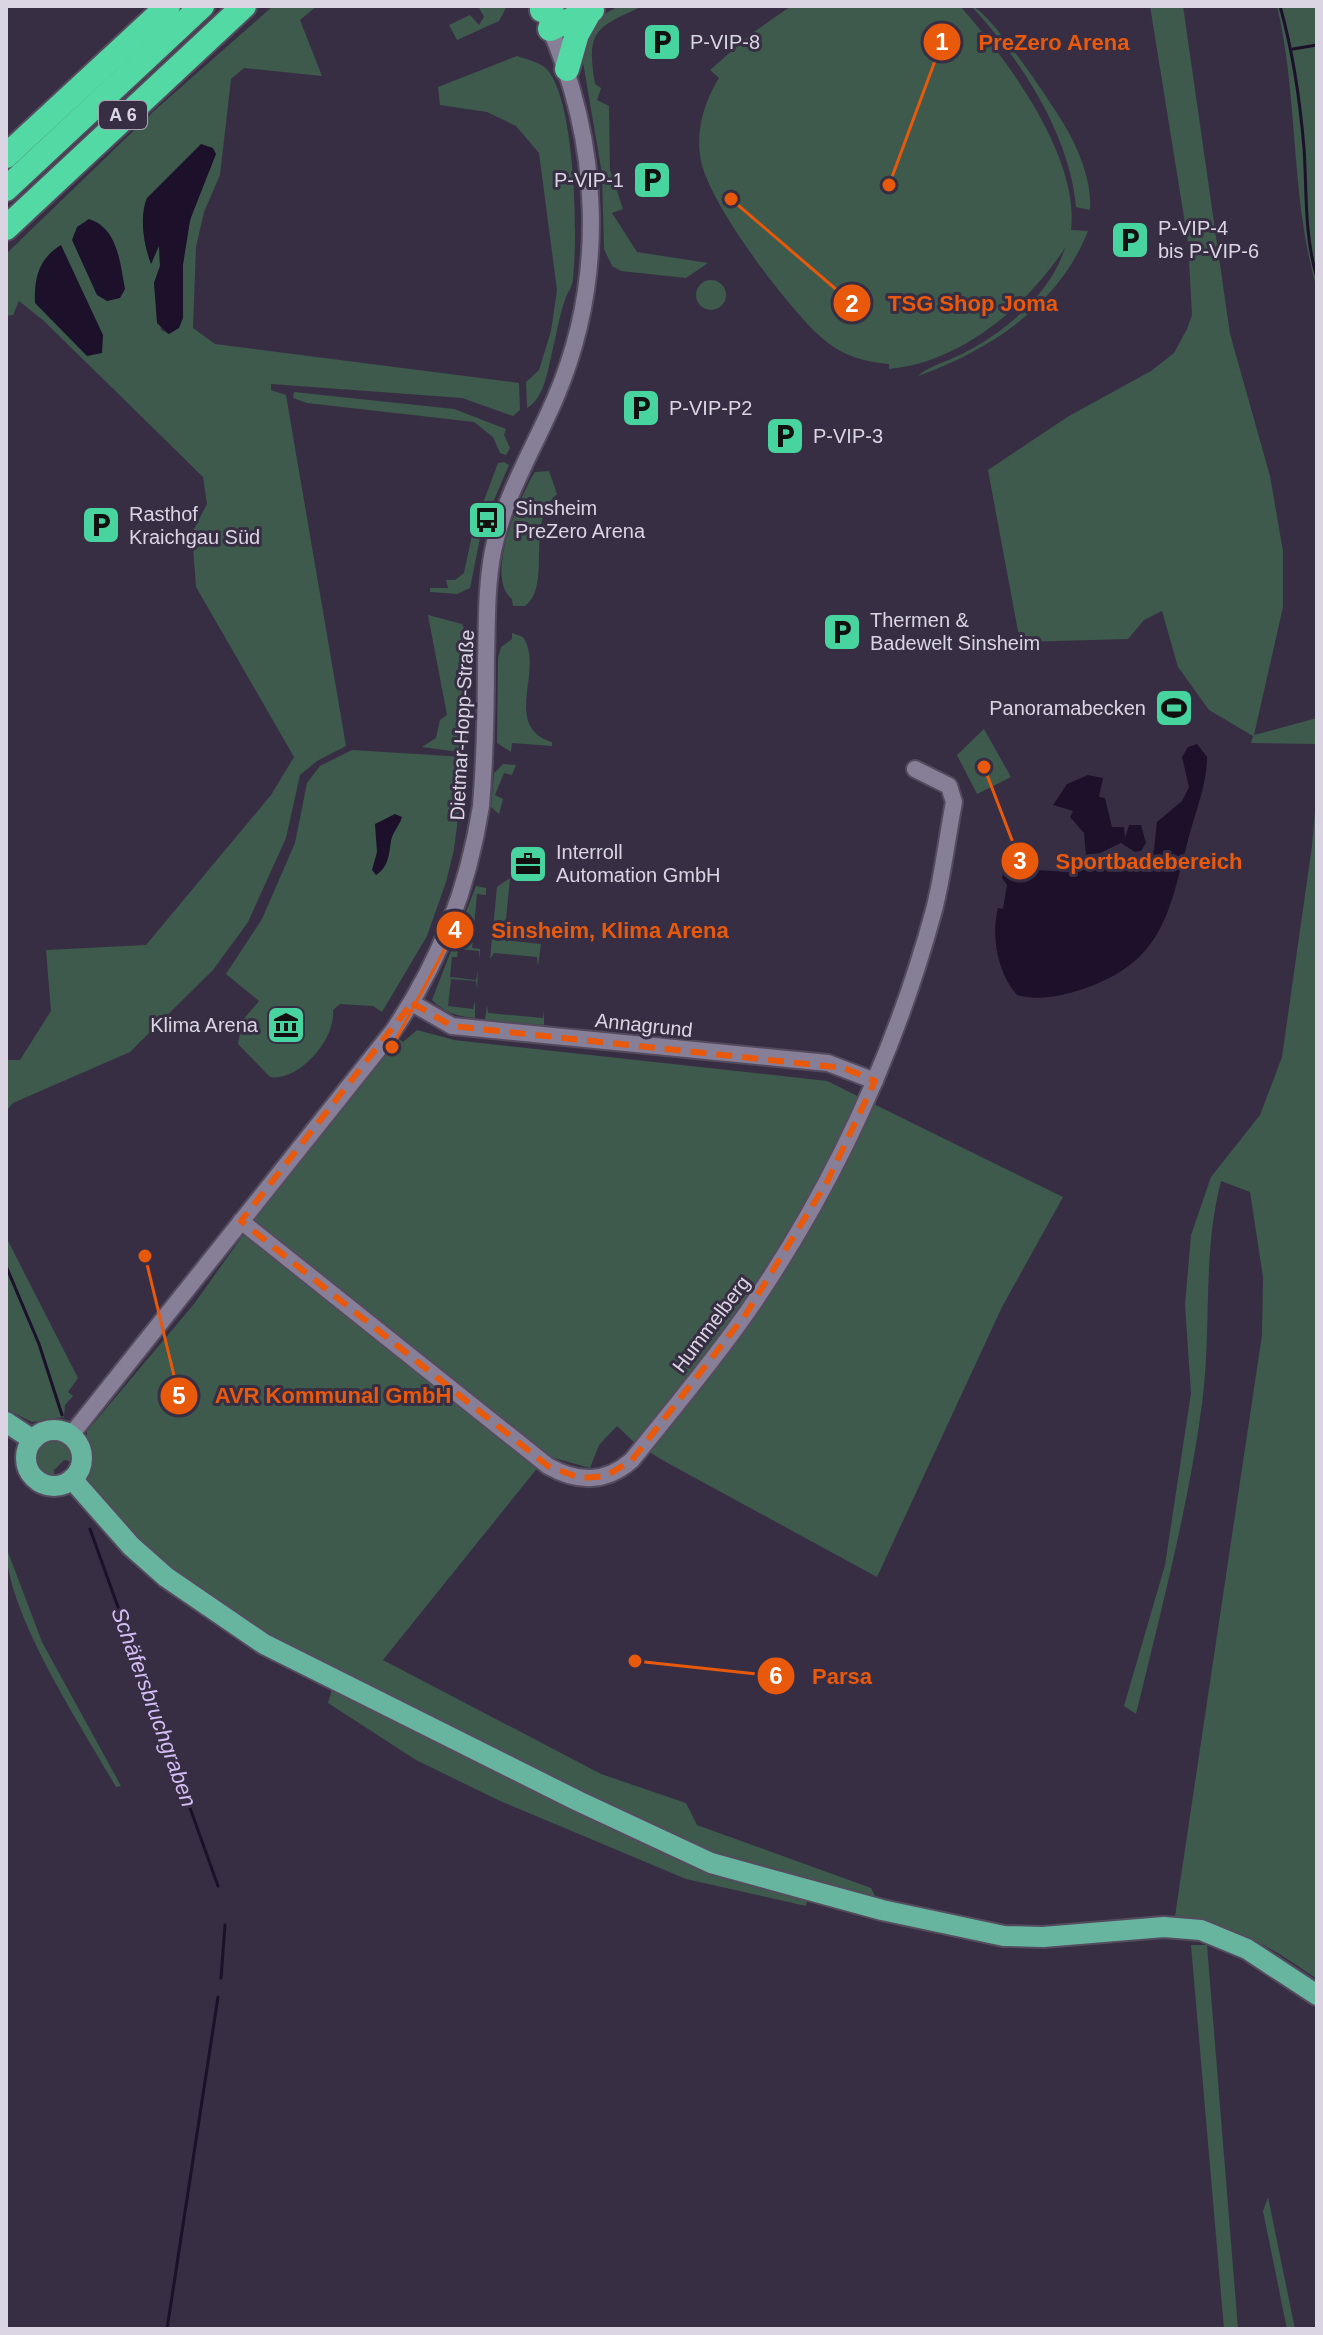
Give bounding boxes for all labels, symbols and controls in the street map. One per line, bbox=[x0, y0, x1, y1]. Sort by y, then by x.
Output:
callout: PreZero Arena bbox=[922, 19, 1146, 65]
parking icon: P-VIP-8 bbox=[641, 21, 683, 63]
text: 1 bbox=[935, 28, 949, 55]
text: PreZero Arena bbox=[979, 30, 1130, 55]
place label: P-VIP-8 bbox=[690, 31, 760, 53]
road number: A 6 bbox=[99, 101, 147, 129]
parking icon: P-VIP-1 bbox=[631, 159, 673, 201]
place label: P-VIP-1 bbox=[554, 169, 624, 191]
place label: P-VIP-4 bis P-VIP-6 bbox=[1158, 217, 1259, 262]
parking icon: P-VIP-4 bis P-VIP-6 bbox=[1109, 219, 1151, 261]
callout: TSG Shop Joma bbox=[832, 280, 1074, 326]
text: 2 bbox=[845, 290, 859, 317]
text: TSG Shop Joma bbox=[888, 291, 1059, 316]
parking icon: P-VIP-P2 bbox=[620, 387, 662, 429]
place label: P-VIP-P2 bbox=[669, 397, 752, 419]
parking icon: P-VIP-3 bbox=[764, 415, 806, 457]
place label: P-VIP-3 bbox=[813, 425, 883, 447]
place label: Sinsheim PreZero Arena bbox=[515, 497, 646, 542]
bus stop icon: Sinsheim PreZero Arena bbox=[466, 499, 508, 541]
place label: Rasthof Kraichgau Süd bbox=[129, 503, 260, 548]
parking icon: Rasthof Kraichgau Süd bbox=[80, 504, 122, 546]
place label: Thermen & Badewelt Sinsheim bbox=[870, 609, 1040, 654]
parking icon: Thermen & Badewelt Sinsheim bbox=[821, 611, 863, 653]
street label: Dietmar-Hopp-Straße bbox=[446, 629, 478, 821]
sports icon: Panoramabecken bbox=[1153, 687, 1195, 729]
place label: Panoramabecken bbox=[989, 697, 1146, 719]
callout: Sportbadebereich bbox=[1000, 838, 1259, 884]
place label: Interroll Automation GmbH bbox=[556, 841, 721, 886]
office icon: Interroll Automation GmbH bbox=[507, 843, 549, 885]
text: 3 bbox=[1013, 847, 1027, 874]
text: Sportbadebereich bbox=[1055, 849, 1243, 874]
callout: Sinsheim, Klima Arena bbox=[435, 907, 745, 953]
text: 4 bbox=[448, 916, 462, 943]
text: Sinsheim, Klima Arena bbox=[491, 918, 730, 943]
museum icon: Klima Arena bbox=[265, 1004, 307, 1046]
street label: Annagrund bbox=[594, 1009, 694, 1041]
place label: Klima Arena bbox=[150, 1014, 259, 1036]
street label: Hummelberg bbox=[668, 1272, 754, 1376]
callout: AVR Kommunal GmbH bbox=[159, 1373, 468, 1419]
text: 5 bbox=[172, 1382, 186, 1409]
text: AVR Kommunal GmbH bbox=[215, 1383, 451, 1408]
water label: Schäfersbruchgraben bbox=[106, 1604, 202, 1810]
callout: Parsa bbox=[756, 1653, 888, 1699]
text: 6 bbox=[769, 1662, 783, 1689]
text: Parsa bbox=[812, 1664, 873, 1689]

